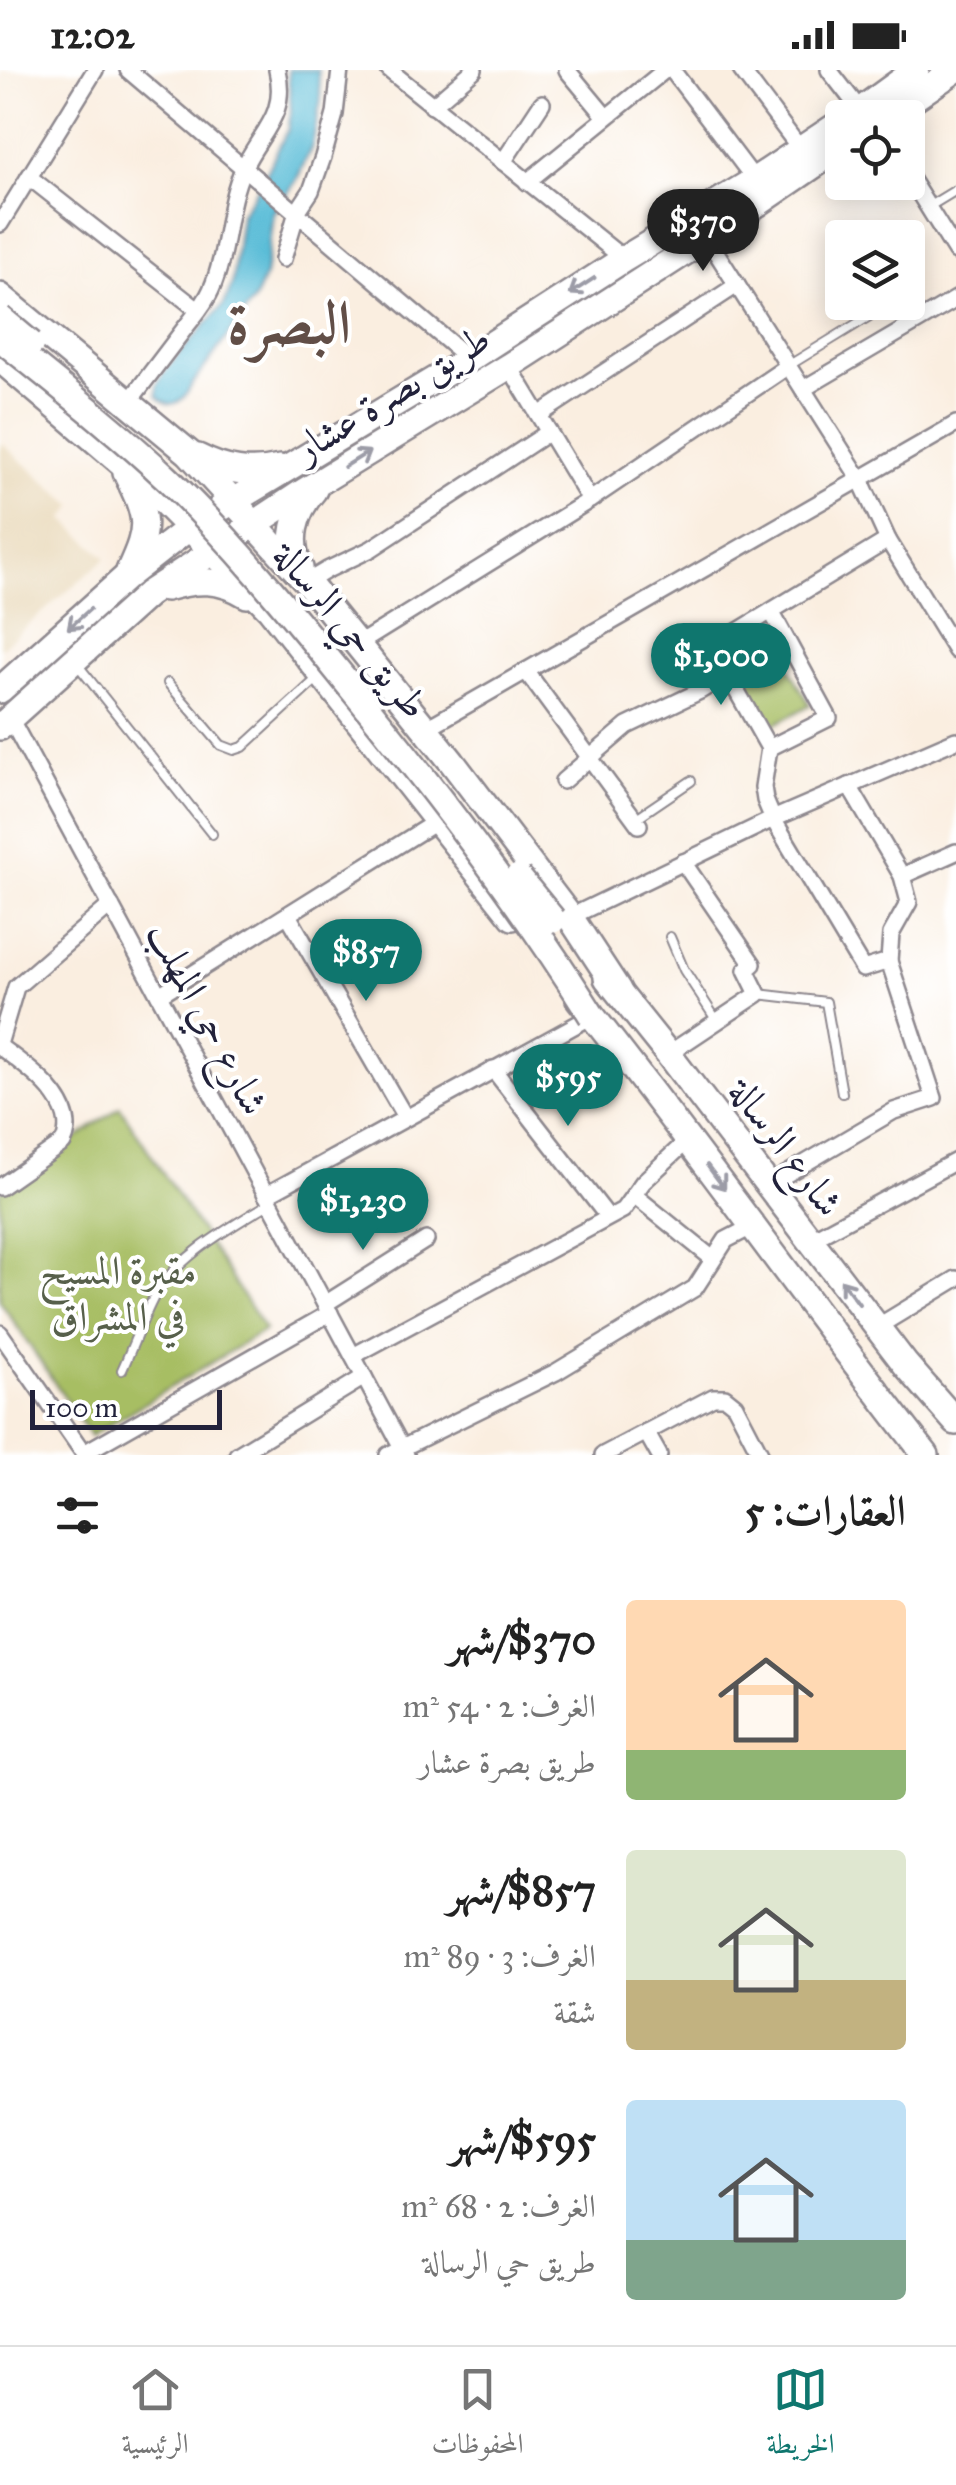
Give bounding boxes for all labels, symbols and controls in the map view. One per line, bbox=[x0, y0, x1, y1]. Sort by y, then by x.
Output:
text: 12:02 bbox=[50, 12, 134, 58]
map controls bbox=[825, 100, 925, 320]
button: locate bbox=[825, 100, 925, 200]
pin: $370 bbox=[644, 189, 762, 274]
text: $370 bbox=[669, 202, 737, 241]
button: layers bbox=[825, 220, 925, 320]
one-way arrow bbox=[569, 276, 597, 296]
district label: البصرة bbox=[227, 286, 351, 363]
street label: طريق بصرة عشار bbox=[281, 313, 500, 476]
one-way arrow bbox=[342, 449, 371, 469]
street label: طريق حي الرسالة bbox=[255, 530, 439, 734]
one-way arrow bbox=[67, 608, 92, 631]
pin: $1,000 bbox=[640, 623, 802, 708]
text: $1,000 bbox=[673, 636, 769, 675]
street label: شارع حي المهلب bbox=[129, 913, 279, 1127]
pin: $857 bbox=[307, 919, 425, 1004]
text: $857 bbox=[332, 932, 400, 971]
pin: $595 bbox=[509, 1044, 627, 1129]
text: $595 bbox=[535, 1057, 601, 1096]
street label: شارع الرسالة bbox=[710, 1066, 854, 1231]
one-way arrow bbox=[705, 1163, 726, 1190]
pin: $1,230 bbox=[282, 1168, 444, 1253]
text: $1,230 bbox=[319, 1181, 407, 1220]
park label: مقبرة المسيح في المشراق bbox=[40, 1246, 196, 1349]
one-way arrow bbox=[839, 1279, 860, 1306]
scale bar bbox=[30, 1385, 222, 1430]
text: 100 m bbox=[45, 1390, 118, 1425]
text: العقارات: 5 bbox=[745, 1485, 906, 1537]
icon: filters bbox=[50, 1488, 105, 1543]
text: $370/شهر bbox=[448, 1614, 596, 1666]
icon: home bbox=[706, 1640, 826, 1760]
text: الغرف: 2 · 54 m² bbox=[403, 1687, 596, 1726]
text: طريق بصرة عشار bbox=[418, 1743, 596, 1782]
text: $857/شهر bbox=[447, 1864, 596, 1916]
icon: home bbox=[706, 1890, 826, 2010]
text: الغرف: 3 · 89 m² bbox=[404, 1937, 596, 1976]
text: شقة bbox=[554, 1993, 596, 2032]
text: $595/شهر bbox=[450, 2114, 596, 2166]
icon: home bbox=[706, 2140, 826, 2260]
text: الغرف: 2 · 68 m² bbox=[401, 2187, 596, 2226]
text: طريق حي الرسالة bbox=[423, 2243, 596, 2282]
tab: الرئيسية bbox=[121, 2362, 189, 2471]
tab: المحفوظات bbox=[431, 2362, 524, 2471]
tab: الخريطة bbox=[766, 2362, 835, 2471]

